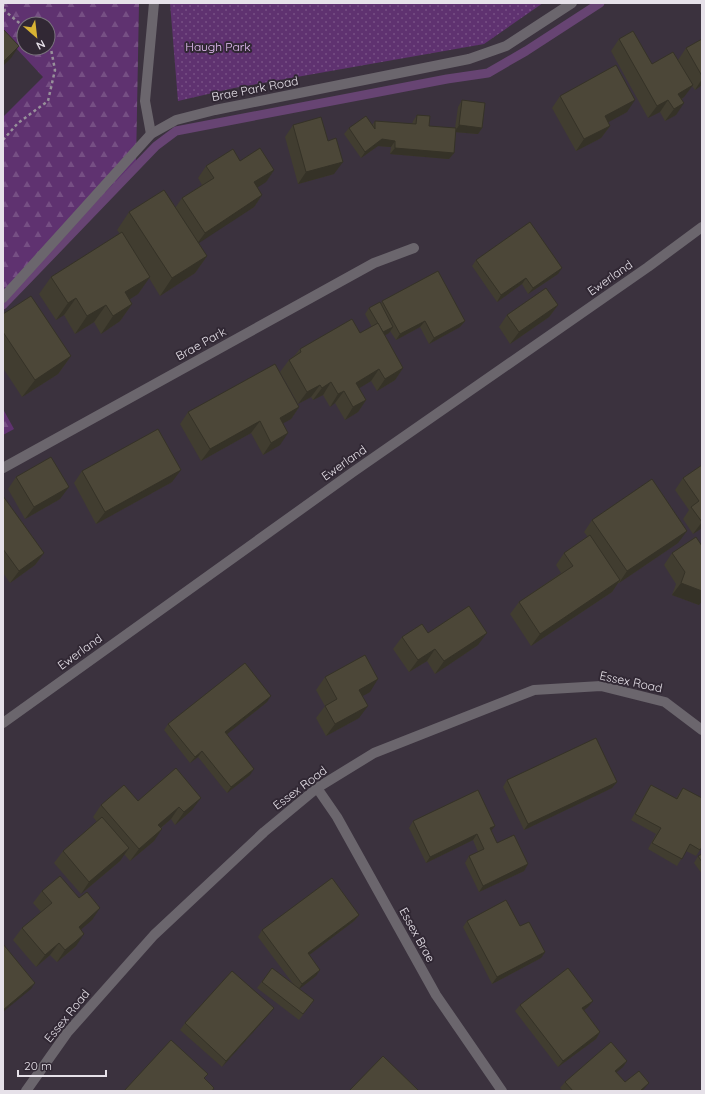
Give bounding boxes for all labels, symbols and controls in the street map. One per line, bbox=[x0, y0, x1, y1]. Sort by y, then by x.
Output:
north arrow bbox=[16, 16, 56, 56]
text: N bbox=[34, 37, 48, 53]
park label: Haugh Park bbox=[185, 39, 251, 54]
street label: Brae Park Road bbox=[210, 73, 300, 104]
street label: Ewerland bbox=[584, 257, 635, 298]
street label: Brae Park bbox=[173, 324, 228, 363]
street label: Ewerland bbox=[318, 442, 369, 483]
street label: Ewerland bbox=[54, 630, 105, 673]
street label: Essex Road bbox=[598, 668, 664, 695]
street label: Essex Road bbox=[270, 762, 330, 813]
street label: Essex Brae bbox=[396, 905, 439, 965]
street label: Essex Road bbox=[41, 986, 92, 1045]
scale bar bbox=[18, 1052, 106, 1078]
text: 20 m bbox=[24, 1058, 52, 1073]

